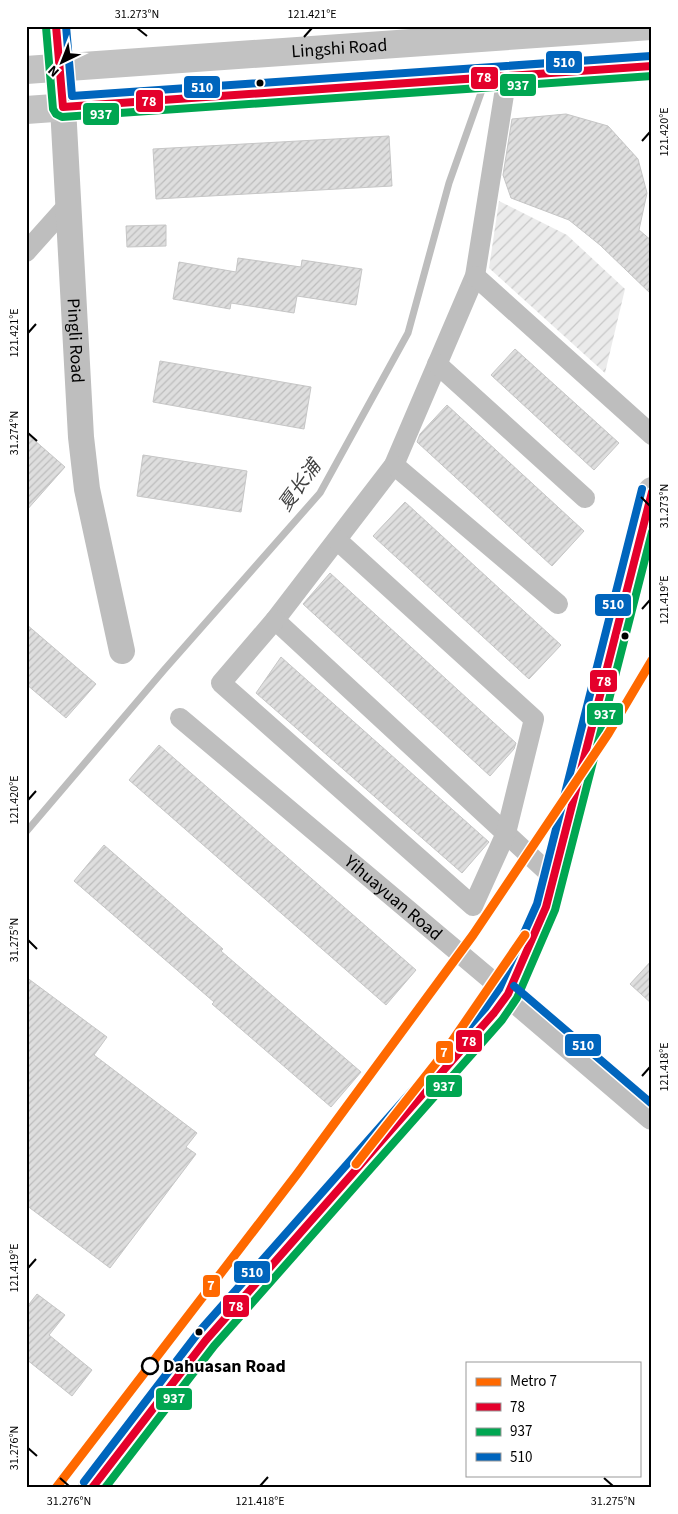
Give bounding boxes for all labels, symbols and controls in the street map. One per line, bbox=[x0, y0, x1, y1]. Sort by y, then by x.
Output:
text: 31.273°N bbox=[115, 6, 159, 23]
text: 121.421°E bbox=[287, 6, 337, 23]
street label: Lingshi Road bbox=[290, 32, 388, 64]
north arrow bbox=[38, 38, 88, 88]
line badge: 510 bbox=[545, 50, 583, 74]
text: 510 bbox=[553, 53, 575, 73]
text: N bbox=[44, 60, 64, 81]
line badge: 78 bbox=[470, 66, 499, 90]
text: 78 bbox=[477, 68, 491, 88]
line badge: 937 bbox=[499, 73, 537, 97]
line badge: 510 bbox=[183, 75, 221, 99]
text: 937 bbox=[507, 76, 529, 96]
text: 510 bbox=[191, 78, 213, 98]
unlabelled marker bbox=[255, 78, 265, 88]
line badge: 78 bbox=[135, 89, 164, 113]
text: 78 bbox=[142, 92, 156, 112]
line badge: 937 bbox=[82, 102, 120, 126]
text: 937 bbox=[90, 105, 112, 125]
text: 121.420°E bbox=[656, 107, 673, 157]
street label: Pingli Road bbox=[61, 298, 91, 384]
text: 121.421°E bbox=[6, 308, 23, 358]
text: 31.274°N bbox=[6, 411, 23, 455]
water label: 夏长浦 bbox=[272, 453, 329, 517]
text: 31.273°N bbox=[656, 484, 673, 528]
text: 121.419°E bbox=[656, 575, 673, 625]
line badge: 510 bbox=[594, 593, 632, 617]
text: 510 bbox=[602, 595, 624, 615]
unlabelled marker bbox=[620, 631, 630, 641]
line badge: 78 bbox=[589, 669, 618, 693]
text: 78 bbox=[597, 672, 611, 692]
line badge: 937 bbox=[586, 702, 624, 726]
text: 937 bbox=[594, 705, 616, 725]
text: 121.420°E bbox=[6, 775, 23, 825]
street label: Yihuayuan Road bbox=[338, 848, 448, 946]
text: 31.275°N bbox=[6, 918, 23, 962]
line badge: 78 bbox=[455, 1029, 483, 1053]
text: 78 bbox=[462, 1032, 476, 1052]
line badge: 510 bbox=[564, 1033, 602, 1057]
text: 510 bbox=[572, 1036, 594, 1056]
line badge: 7 bbox=[435, 1040, 454, 1064]
text: 121.418°E bbox=[656, 1042, 673, 1092]
text: 7 bbox=[440, 1043, 448, 1063]
line badge: 937 bbox=[425, 1074, 463, 1098]
text: 937 bbox=[433, 1077, 455, 1097]
text: 121.419°E bbox=[6, 1243, 23, 1293]
line badge: 510 bbox=[233, 1260, 271, 1284]
text: 510 bbox=[241, 1263, 263, 1283]
line badge: 7 bbox=[202, 1274, 221, 1298]
text: 7 bbox=[207, 1276, 215, 1296]
line badge: 78 bbox=[222, 1294, 250, 1318]
text: 78 bbox=[229, 1297, 243, 1317]
unlabelled marker bbox=[194, 1327, 204, 1337]
place label: Dahuasan Road bbox=[163, 1354, 286, 1379]
marker: Dahuasan Road bbox=[141, 1357, 159, 1375]
legend bbox=[466, 1362, 640, 1476]
text: Metro 7 bbox=[510, 1371, 557, 1392]
line badge: 937 bbox=[155, 1387, 193, 1411]
text: 937 bbox=[163, 1389, 185, 1409]
text: 78 bbox=[510, 1397, 525, 1418]
text: 937 bbox=[510, 1421, 532, 1442]
text: 31.276°N bbox=[6, 1426, 23, 1470]
text: 510 bbox=[510, 1447, 532, 1468]
text: 31.276°N bbox=[47, 1493, 91, 1510]
text: 121.418°E bbox=[235, 1493, 285, 1510]
text: 31.275°N bbox=[591, 1493, 635, 1510]

